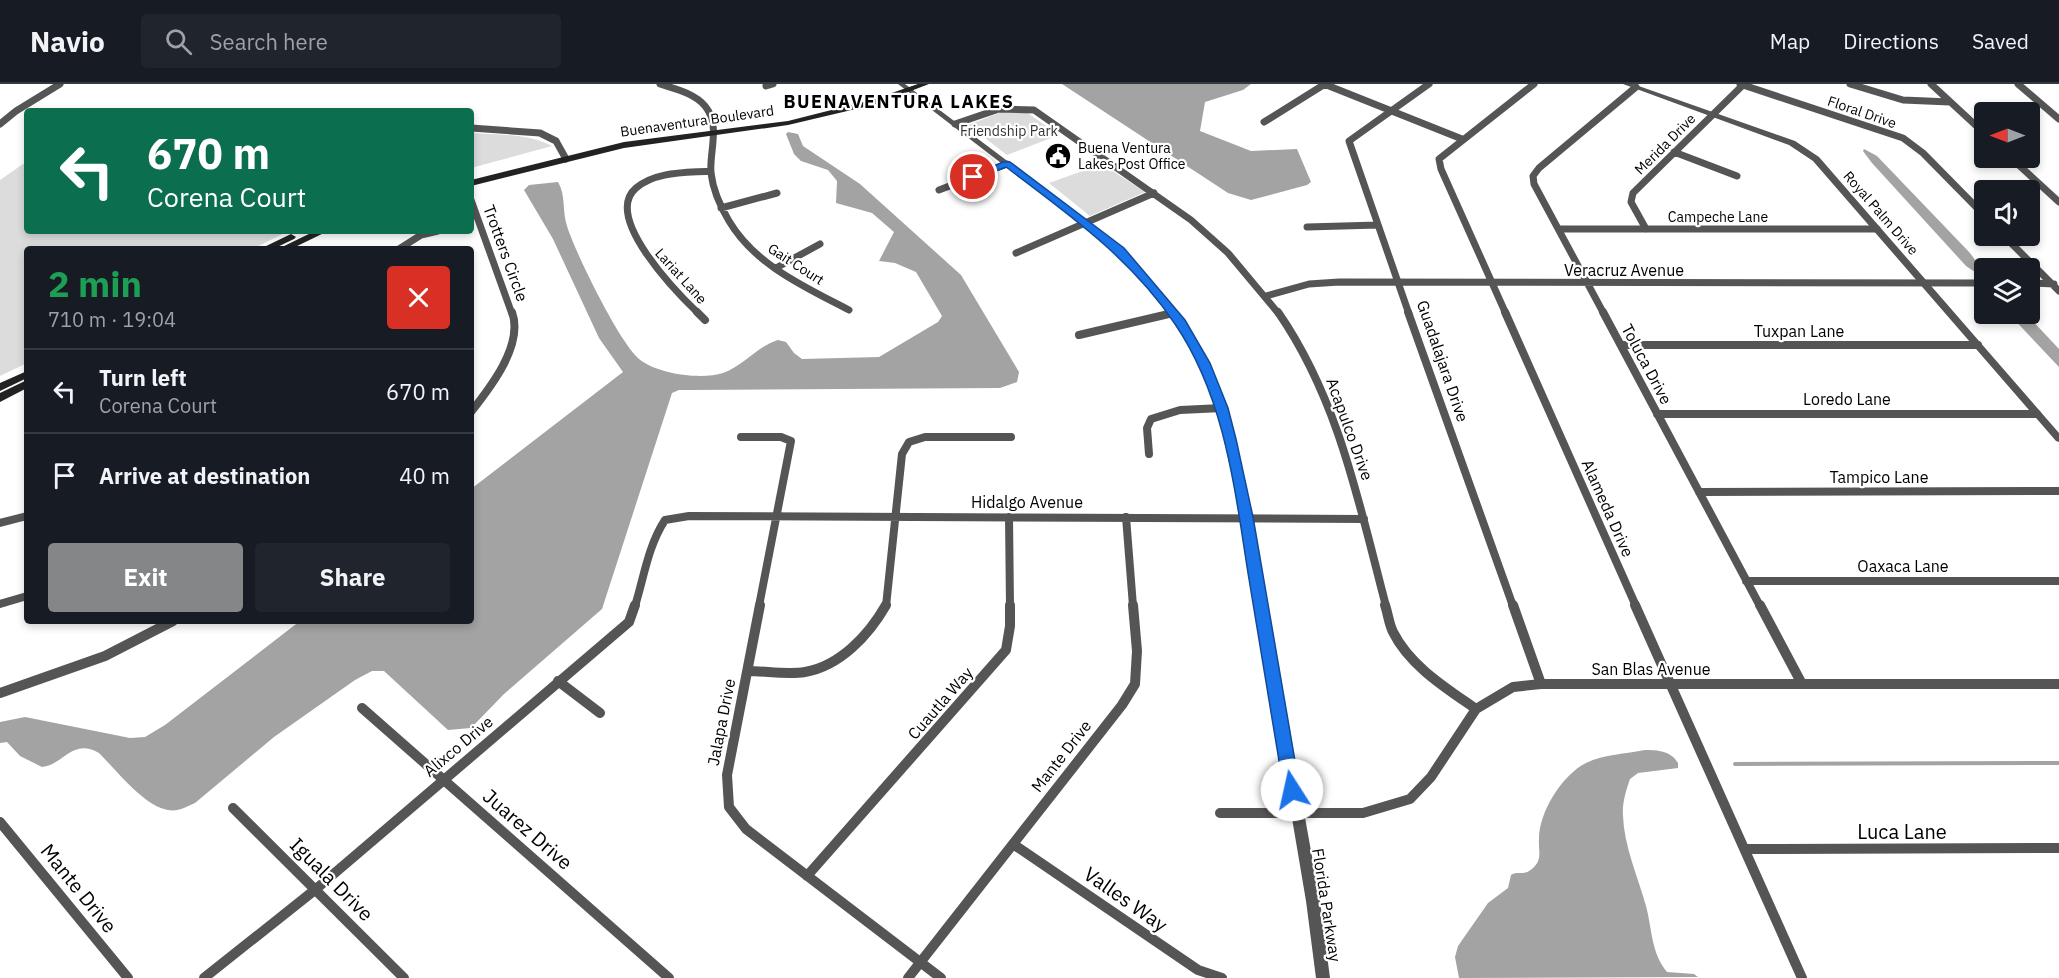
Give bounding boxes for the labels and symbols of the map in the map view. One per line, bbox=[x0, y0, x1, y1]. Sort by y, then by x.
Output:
district label: BUENAVENTURA LAKES bbox=[783, 90, 1015, 113]
street label: Floral Drive bbox=[1825, 92, 1899, 132]
street label: Buenaventura Boulevard bbox=[619, 101, 775, 141]
north arrow bbox=[1974, 102, 2040, 168]
street label: Merida Drive bbox=[1631, 109, 1700, 178]
park label: Friendship Park bbox=[960, 122, 1059, 140]
place label: Buena Ventura Lakes Post Office bbox=[1078, 139, 1186, 173]
public building icon: Buena Ventura Lakes Post Office bbox=[1043, 141, 1073, 171]
pin bbox=[947, 151, 998, 202]
street label: Royal Palm Drive bbox=[1840, 167, 1923, 259]
street label: Trotters Circle bbox=[479, 202, 533, 304]
street label: Campeche Lane bbox=[1668, 208, 1768, 226]
street label: Gait Court bbox=[764, 239, 828, 289]
street label: Lariat Lane bbox=[651, 244, 711, 308]
street label: Veracruz Avenue bbox=[1564, 260, 1684, 280]
street label: Guadalajara Drive bbox=[1413, 298, 1473, 425]
street label: Toluca Drive bbox=[1618, 320, 1677, 408]
street label: Tuxpan Lane bbox=[1754, 321, 1845, 341]
street label: Acapulco Drive bbox=[1322, 375, 1378, 483]
street label: Loredo Lane bbox=[1803, 389, 1891, 409]
street label: Alameda Drive bbox=[1578, 456, 1639, 560]
street label: Tampico Lane bbox=[1830, 467, 1929, 487]
street label: Hidalgo Avenue bbox=[971, 492, 1083, 512]
street label: Oaxaca Lane bbox=[1857, 556, 1949, 576]
street label: San Blas Avenue bbox=[1591, 659, 1711, 679]
street label: Cuautla Way bbox=[903, 663, 977, 743]
street label: Jalapa Drive bbox=[703, 677, 739, 767]
street label: Alixco Drive bbox=[419, 711, 497, 781]
street label: Mante Drive bbox=[1027, 716, 1095, 796]
position arrow bbox=[1260, 758, 1324, 822]
street label: Juarez Drive bbox=[477, 782, 579, 876]
street label: Luca Lane bbox=[1857, 818, 1947, 845]
street label: Iguala Drive bbox=[284, 831, 380, 927]
street label: Mante Drive bbox=[35, 838, 123, 938]
street label: Florida Parkway bbox=[1308, 847, 1346, 963]
street label: Valles Way bbox=[1079, 860, 1173, 938]

